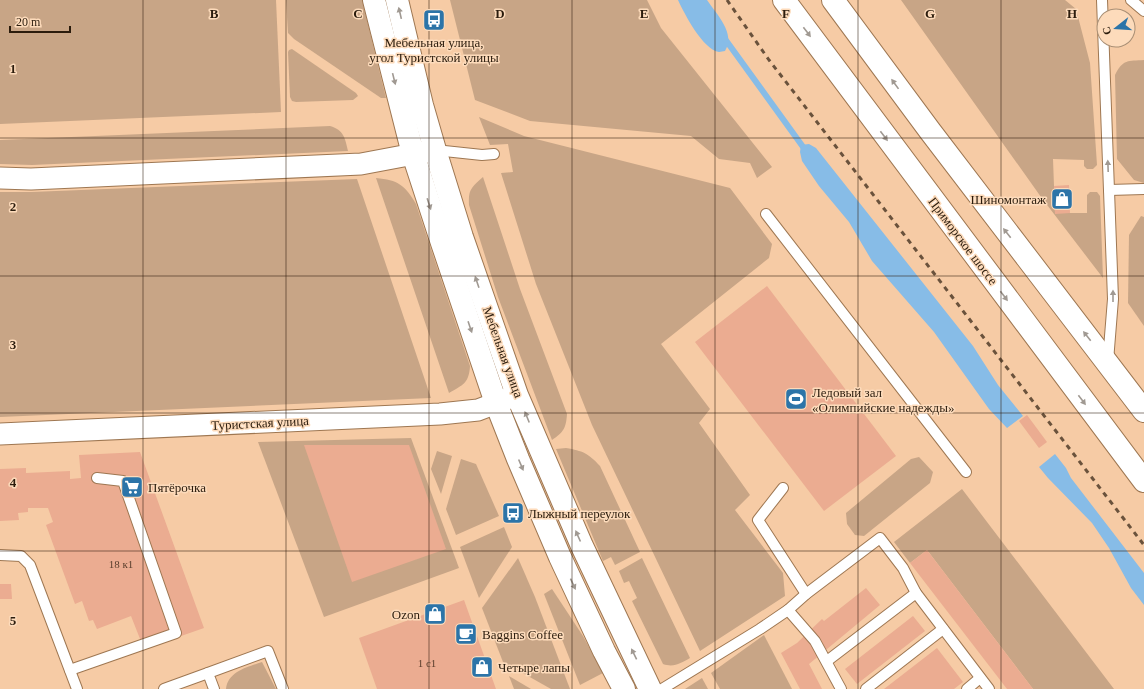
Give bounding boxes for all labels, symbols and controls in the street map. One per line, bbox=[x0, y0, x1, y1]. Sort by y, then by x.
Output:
text: B bbox=[210, 6, 219, 21]
text: C bbox=[353, 6, 363, 21]
text: D bbox=[495, 6, 505, 21]
text: E bbox=[640, 6, 648, 21]
text: F bbox=[782, 6, 790, 21]
text: G bbox=[925, 6, 935, 21]
text: H bbox=[1067, 6, 1077, 21]
one-way arrow bbox=[396, 7, 402, 19]
bus stop icon: Мебельная улица, угол Туристской улицы bbox=[421, 7, 447, 33]
scale bar bbox=[10, 8, 70, 34]
north arrow bbox=[1096, 8, 1136, 48]
text: 20 m bbox=[16, 15, 41, 29]
text: С bbox=[1100, 25, 1113, 36]
one-way arrow bbox=[802, 26, 811, 37]
place label: Мебельная улица, угол Туристской улицы bbox=[369, 35, 499, 65]
text: 1 bbox=[10, 61, 16, 76]
one-way arrow bbox=[392, 72, 398, 85]
one-way arrow bbox=[891, 79, 899, 90]
one-way arrow bbox=[880, 130, 889, 141]
one-way arrow bbox=[1105, 160, 1112, 172]
shop icon: Шиномонтаж bbox=[1049, 186, 1075, 212]
place label: Шиномонтаж bbox=[970, 192, 1047, 207]
street label: Приморское шоссе bbox=[925, 194, 1001, 288]
one-way arrow bbox=[426, 198, 432, 210]
text: 2 bbox=[10, 199, 16, 214]
one-way arrow bbox=[1003, 227, 1012, 238]
one-way arrow bbox=[474, 275, 480, 287]
one-way arrow bbox=[1110, 289, 1116, 302]
one-way arrow bbox=[1000, 290, 1009, 301]
street label: Мебельная улица bbox=[480, 304, 527, 400]
one-way arrow bbox=[468, 321, 474, 333]
one-way arrow bbox=[1083, 330, 1091, 341]
text: 3 bbox=[10, 337, 17, 352]
place label: Ледовый зал «Олимпийские надежды» bbox=[812, 385, 954, 415]
sports icon: Ледовый зал «Олимпийские надежды» bbox=[783, 386, 809, 412]
one-way arrow bbox=[1078, 395, 1086, 405]
one-way arrow bbox=[523, 410, 529, 422]
street label: Туристская улица bbox=[211, 413, 309, 433]
one-way arrow bbox=[518, 460, 524, 471]
supermarket icon: Пятёрочка bbox=[119, 474, 145, 500]
text: 4 bbox=[10, 475, 17, 490]
place label: Пятёрочка bbox=[148, 480, 206, 495]
bus stop icon: Лыжный переулок bbox=[500, 500, 526, 526]
place label: Лыжный переулок bbox=[528, 506, 631, 521]
one-way arrow bbox=[575, 531, 581, 542]
house number: 18 к1 bbox=[109, 558, 133, 570]
one-way arrow bbox=[570, 579, 576, 590]
shop icon: Ozon bbox=[422, 601, 448, 627]
place label: Ozon bbox=[392, 607, 420, 622]
text: 5 bbox=[10, 613, 17, 628]
cafe icon: Baggins Coffee bbox=[453, 621, 479, 647]
place label: Baggins Coffee bbox=[482, 627, 563, 642]
one-way arrow bbox=[631, 648, 637, 659]
shop icon: Четыре лапы bbox=[469, 654, 495, 680]
house number: 1 с1 bbox=[418, 657, 436, 669]
place label: Четыре лапы bbox=[498, 660, 570, 675]

